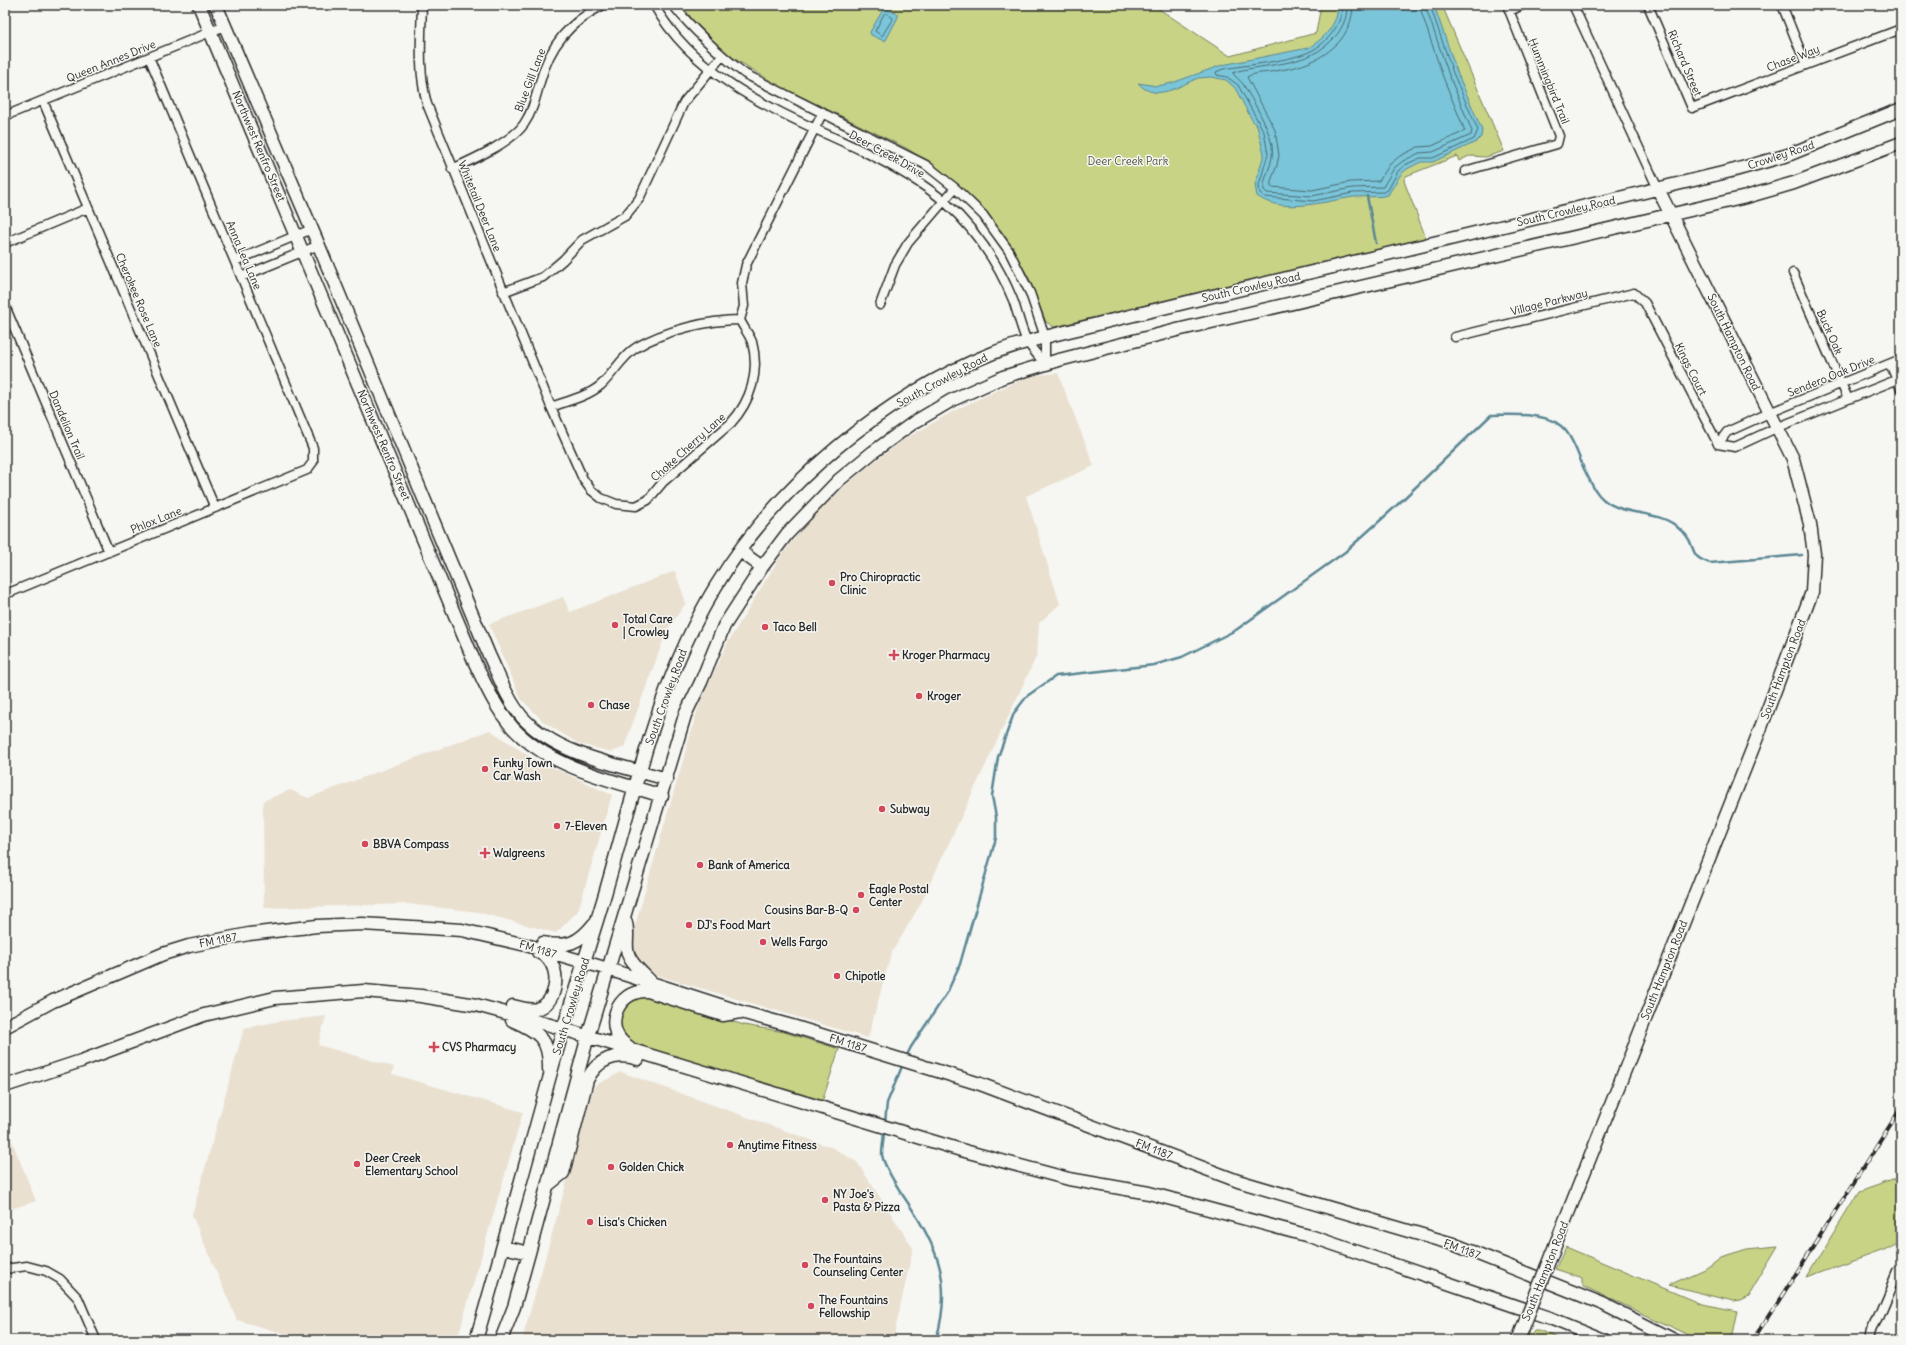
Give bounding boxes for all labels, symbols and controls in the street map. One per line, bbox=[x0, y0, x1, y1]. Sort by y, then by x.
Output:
street label: Richard Street bbox=[1665, 28, 1705, 98]
street label: Hummingbird Trail bbox=[1525, 36, 1573, 126]
street label: Queen Annes Drive bbox=[64, 37, 158, 85]
street label: Chase Way bbox=[1765, 42, 1821, 74]
street label: Blue Gill Lane bbox=[511, 46, 549, 114]
street label: Northwest Renfro Street bbox=[229, 88, 289, 204]
street label: Deer Creek Drive bbox=[847, 127, 927, 181]
street label: Crowley Road bbox=[1746, 137, 1817, 172]
park label: Deer Creek Park bbox=[1088, 154, 1169, 168]
street label: Whitetail Deer Lane bbox=[455, 158, 505, 254]
street label: South Crowley Road bbox=[1515, 193, 1617, 229]
street label: Anna Lea Lane bbox=[223, 218, 265, 292]
street label: Cherokee Rose Lane bbox=[113, 251, 165, 349]
street label: South Crowley Road bbox=[1200, 269, 1302, 305]
street label: Village Parkway bbox=[1509, 286, 1589, 318]
street label: South Hampton Road bbox=[1704, 291, 1764, 393]
street label: Buck Oak bbox=[1814, 307, 1846, 357]
street label: Kings Court bbox=[1672, 340, 1710, 398]
street label: South Crowley Road bbox=[894, 350, 990, 410]
street label: Sendero Oak Drive bbox=[1785, 352, 1877, 400]
street label: Northwest Renfro Street bbox=[354, 387, 414, 503]
street label: Dandelion Trail bbox=[46, 388, 88, 462]
street label: Choke Cherry Lane bbox=[648, 410, 728, 484]
street label: Phlox Lane bbox=[128, 503, 184, 537]
place label: Pro Chiropractic Clinic bbox=[840, 570, 921, 597]
marker: Pro Chiropractic Clinic bbox=[827, 578, 837, 588]
place label: Total Care | Crowley bbox=[623, 612, 673, 640]
street label: South Hampton Road bbox=[1757, 616, 1809, 721]
marker: Total Care | Crowley bbox=[610, 620, 620, 630]
place label: Taco Bell bbox=[773, 620, 817, 634]
marker: Taco Bell bbox=[760, 622, 770, 632]
street label: South Crowley Road bbox=[642, 647, 690, 747]
place label: Kroger Pharmacy bbox=[902, 648, 990, 663]
marker: Kroger Pharmacy bbox=[889, 650, 899, 660]
place label: Kroger bbox=[927, 689, 961, 704]
marker: Kroger bbox=[914, 691, 924, 701]
place label: Chase bbox=[599, 698, 630, 712]
marker: Chase bbox=[586, 700, 596, 710]
place label: Funky Town Car Wash bbox=[493, 756, 553, 783]
marker: Funky Town Car Wash bbox=[480, 764, 490, 774]
place label: Subway bbox=[890, 802, 930, 817]
marker: Subway bbox=[877, 804, 887, 814]
place label: 7-Eleven bbox=[565, 819, 608, 833]
marker: 7-Eleven bbox=[552, 821, 562, 831]
place label: BBVA Compass bbox=[373, 837, 449, 852]
marker: BBVA Compass bbox=[360, 839, 370, 849]
place label: Walgreens bbox=[493, 846, 545, 861]
marker: Walgreens bbox=[480, 848, 490, 858]
place label: Bank of America bbox=[708, 858, 791, 872]
marker: Bank of America bbox=[695, 860, 705, 870]
place label: Eagle Postal Center bbox=[869, 882, 929, 909]
marker: Eagle Postal Center bbox=[856, 890, 866, 900]
place label: Cousins Bar-B-Q bbox=[765, 903, 848, 917]
marker: Cousins Bar-B-Q bbox=[851, 905, 861, 915]
place label: DJ's Food Mart bbox=[697, 918, 771, 932]
street label: South Hampton Road bbox=[1638, 918, 1691, 1022]
marker: DJ's Food Mart bbox=[684, 920, 694, 930]
street label: FM 1187 bbox=[198, 929, 239, 951]
place label: Wells Fargo bbox=[771, 935, 828, 950]
street label: FM 1187 bbox=[518, 937, 559, 961]
marker: Wells Fargo bbox=[758, 937, 768, 947]
street label: South Crowley Road bbox=[550, 955, 593, 1056]
place label: Chipotle bbox=[845, 969, 886, 984]
marker: Chipotle bbox=[832, 971, 842, 981]
street label: FM 1187 bbox=[828, 1031, 869, 1055]
place label: CVS Pharmacy bbox=[442, 1040, 516, 1055]
marker: CVS Pharmacy bbox=[429, 1042, 439, 1052]
street label: FM 1187 bbox=[1134, 1136, 1175, 1163]
place label: Anytime Fitness bbox=[738, 1138, 817, 1153]
marker: Anytime Fitness bbox=[725, 1140, 735, 1150]
place label: Deer Creek Elementary School bbox=[365, 1151, 458, 1179]
marker: Deer Creek Elementary School bbox=[352, 1159, 362, 1169]
place label: Golden Chick bbox=[619, 1160, 685, 1174]
marker: Golden Chick bbox=[606, 1162, 616, 1172]
place label: NY Joe's Pasta & Pizza bbox=[833, 1187, 901, 1214]
marker: NY Joe's Pasta & Pizza bbox=[820, 1195, 830, 1205]
place label: Lisa's Chicken bbox=[598, 1215, 668, 1229]
marker: Lisa's Chicken bbox=[585, 1217, 595, 1227]
street label: South Hampton Road bbox=[1519, 1219, 1572, 1323]
street label: FM 1187 bbox=[1442, 1236, 1483, 1262]
place label: The Fountains Counseling Center bbox=[813, 1252, 904, 1280]
marker: The Fountains Counseling Center bbox=[800, 1260, 810, 1270]
place label: The Fountains Fellowship bbox=[819, 1293, 888, 1321]
marker: The Fountains Fellowship bbox=[806, 1301, 816, 1311]

